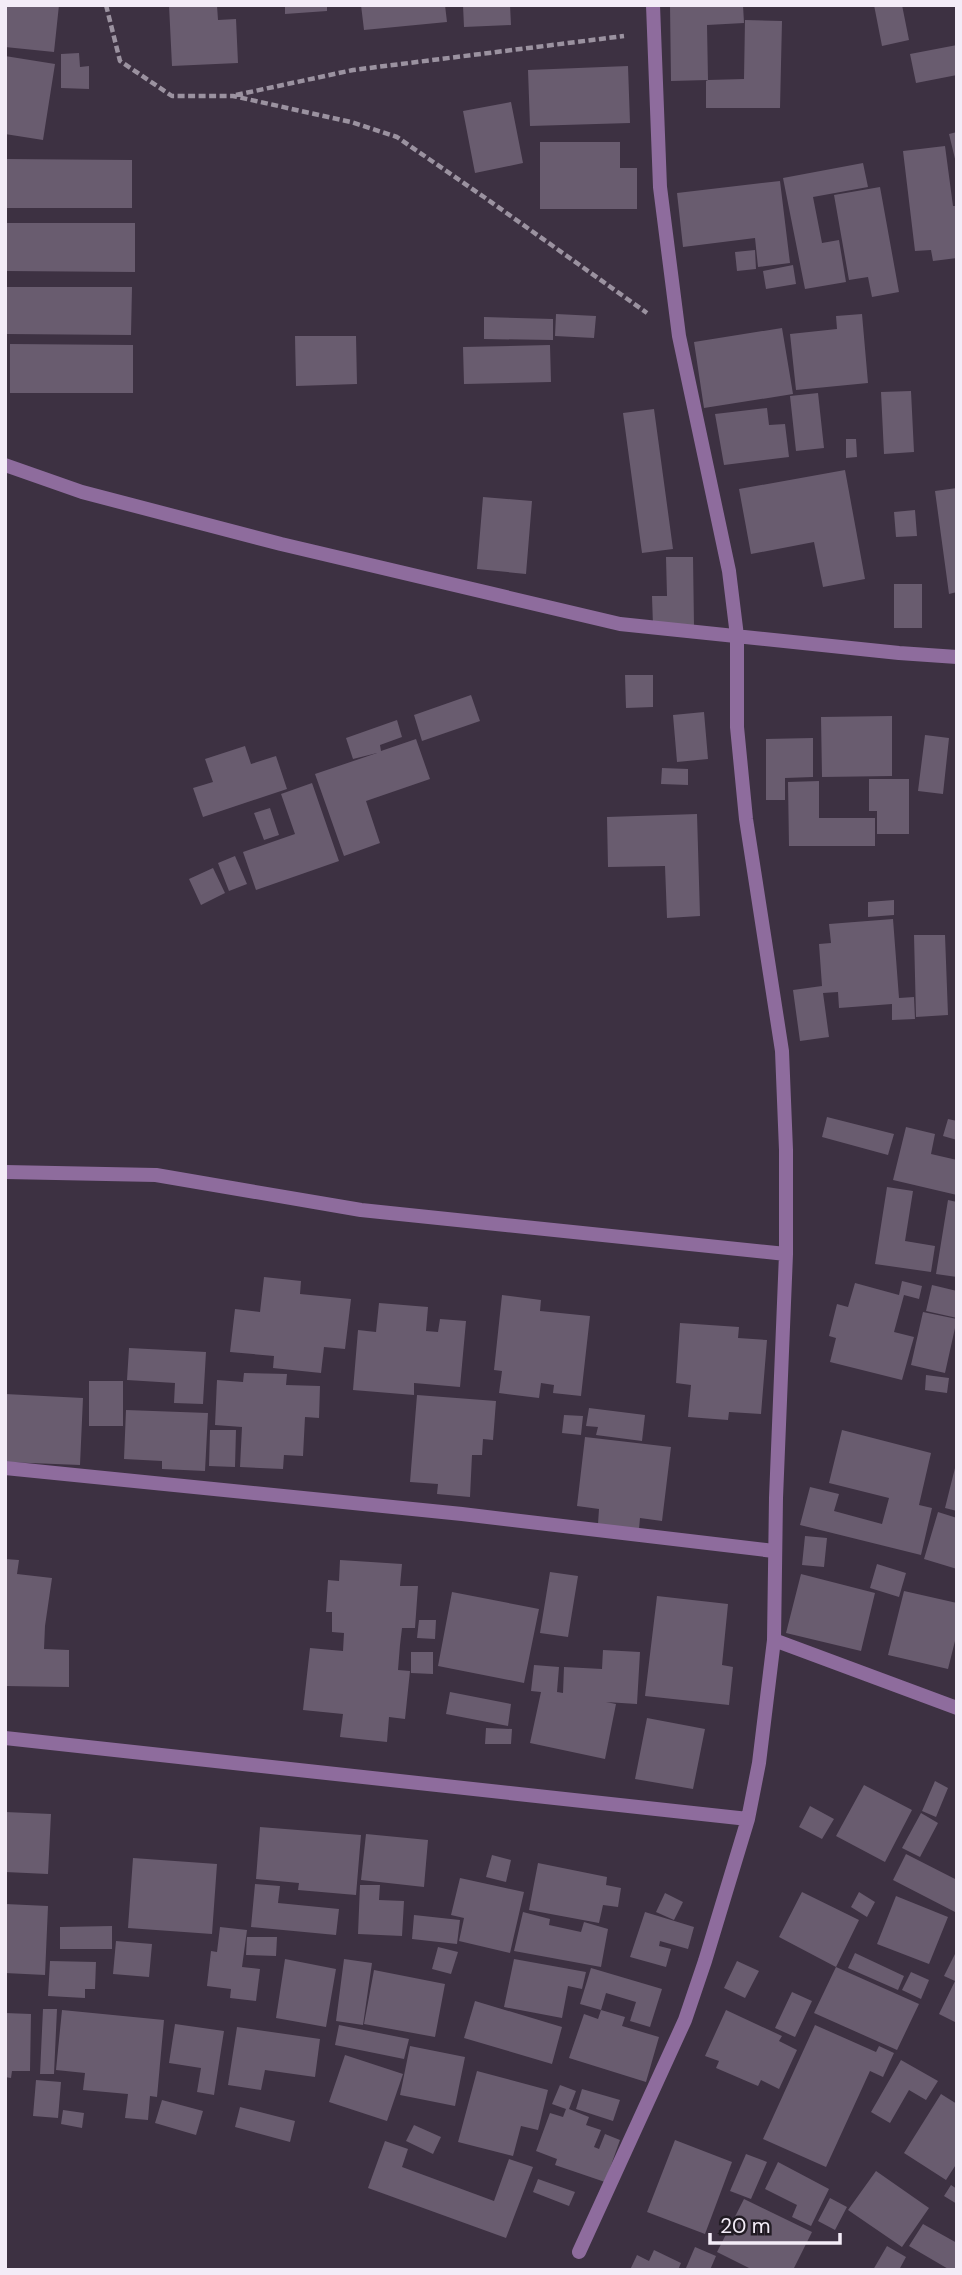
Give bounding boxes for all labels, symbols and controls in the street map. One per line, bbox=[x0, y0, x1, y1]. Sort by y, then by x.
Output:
scale bar bbox=[710, 2202, 839, 2246]
text: 20 m bbox=[720, 2212, 771, 2240]

